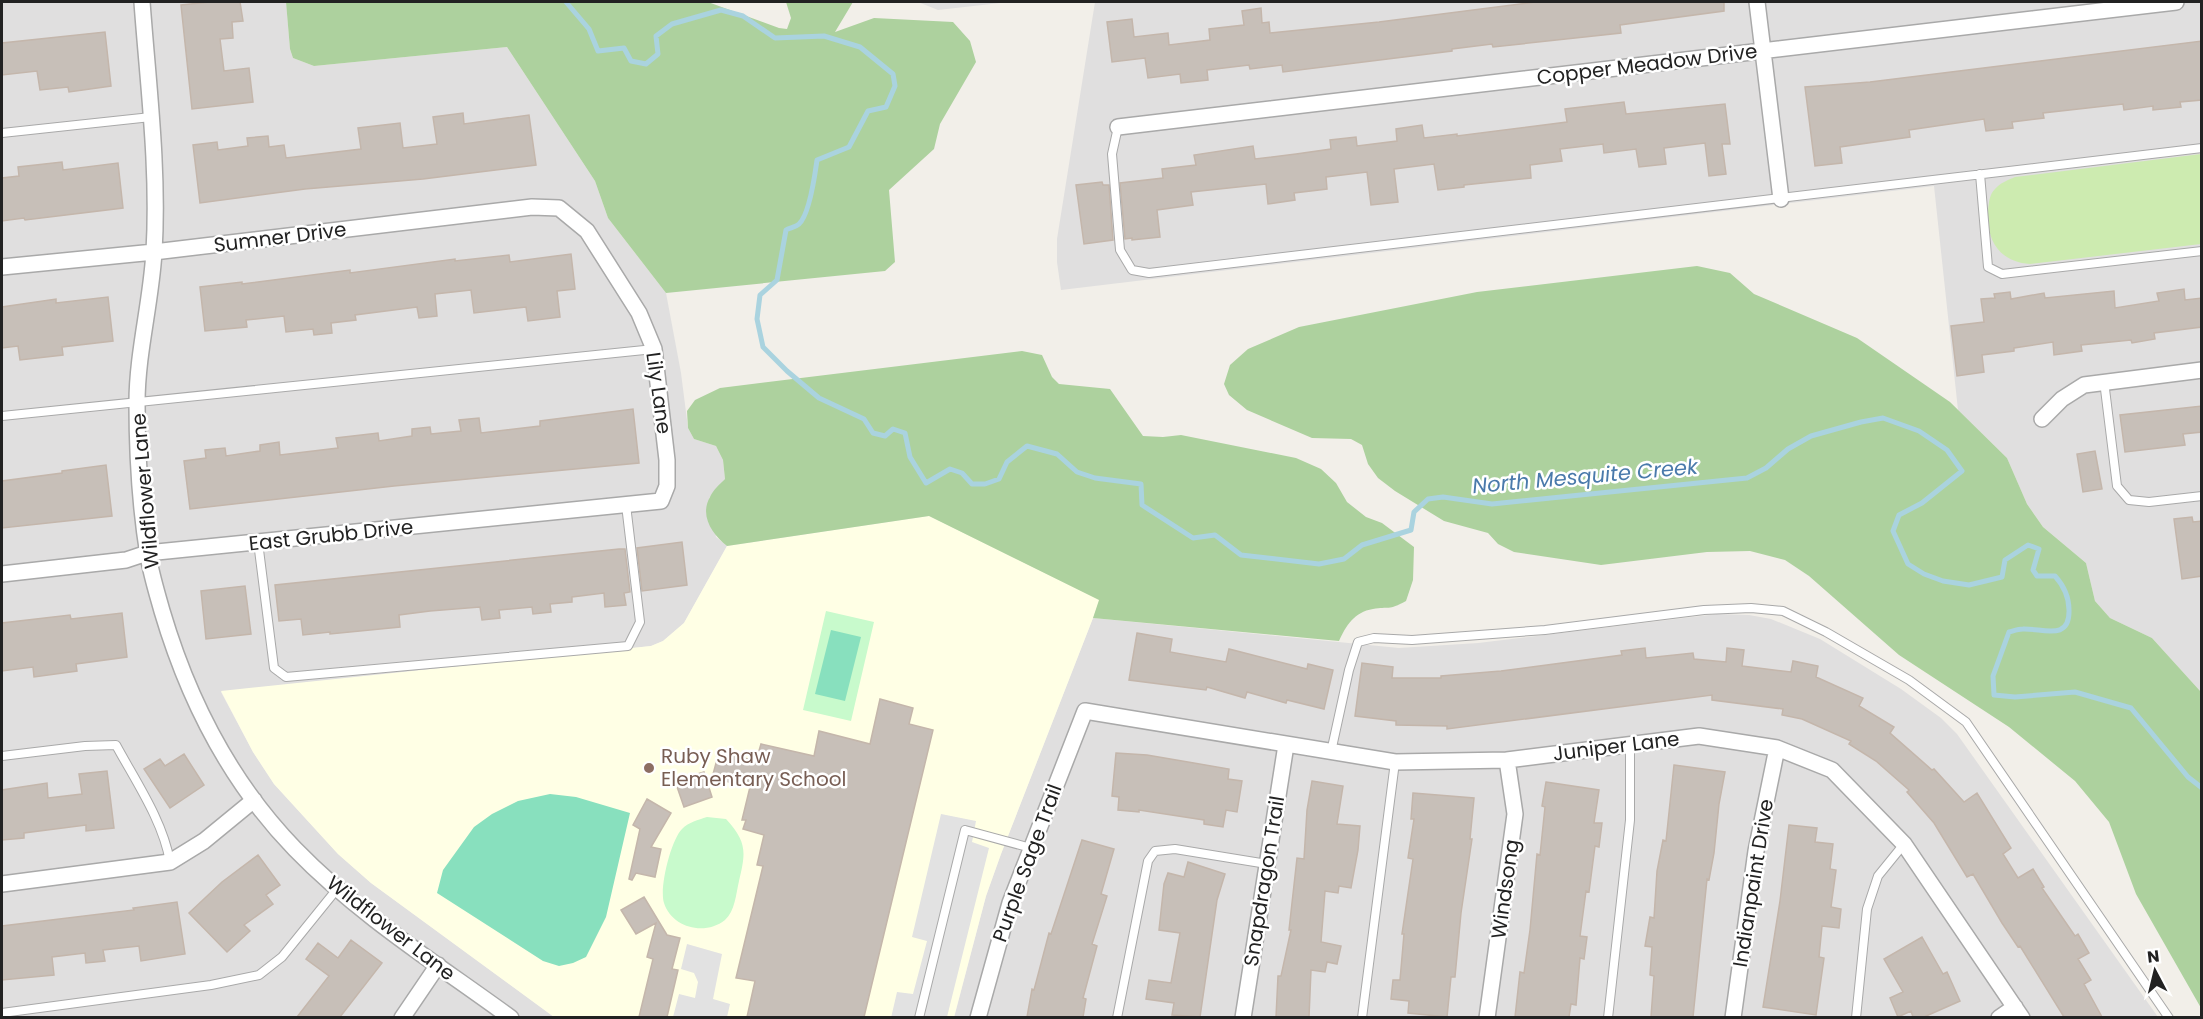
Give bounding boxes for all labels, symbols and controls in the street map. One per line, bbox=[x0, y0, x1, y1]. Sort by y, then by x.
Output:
street label: Copper Meadow Drive bbox=[1535, 37, 1759, 91]
street label: Sumner Drive bbox=[212, 215, 348, 259]
street label: Lily Lane bbox=[639, 350, 679, 436]
street label: Wildflower Lane bbox=[124, 412, 166, 570]
water label: North Mesquite Creek bbox=[1471, 452, 1700, 500]
street label: East Grubb Drive bbox=[247, 512, 415, 558]
street label: Juniper Lane bbox=[1551, 724, 1681, 768]
place label: Ruby Shaw Elementary School bbox=[661, 742, 846, 793]
marker: Ruby Shaw Elementary School bbox=[642, 761, 656, 775]
street label: Purple Sage Trail bbox=[985, 780, 1069, 946]
street label: Snapdragon Trail bbox=[1237, 794, 1291, 968]
street label: Indianpaint Drive bbox=[1726, 797, 1780, 969]
street label: Windsong bbox=[1484, 837, 1526, 941]
street label: Wildflower Lane bbox=[321, 869, 461, 987]
north arrow bbox=[2125, 941, 2185, 1001]
text: N bbox=[2146, 944, 2161, 969]

